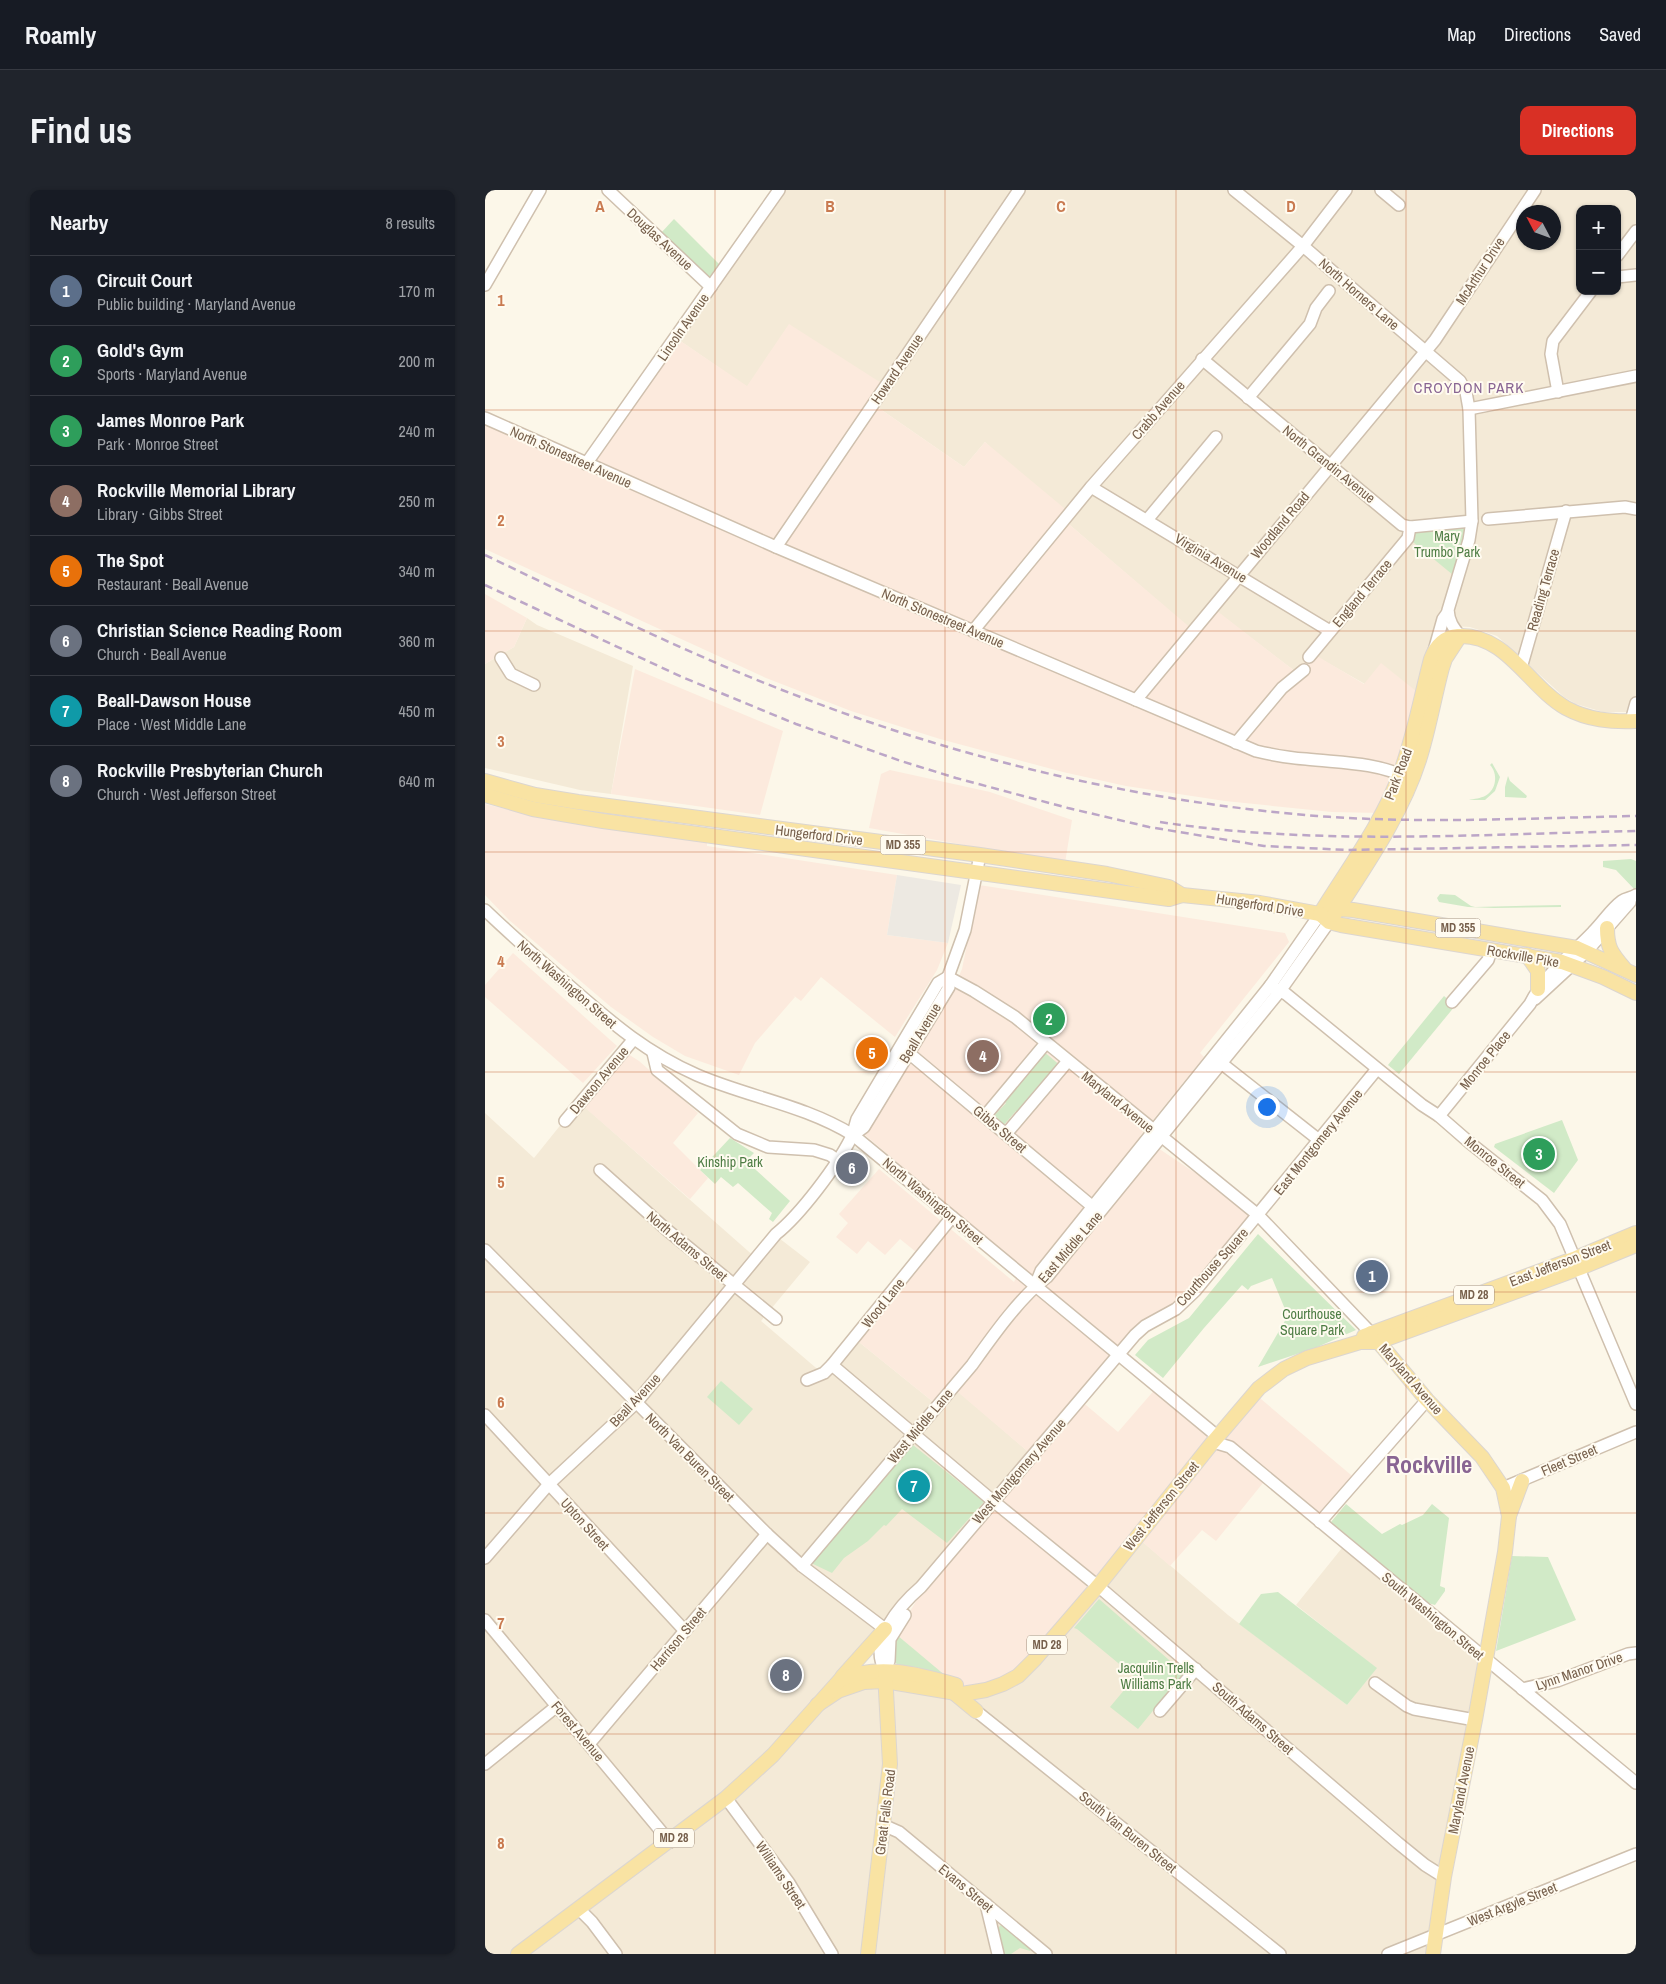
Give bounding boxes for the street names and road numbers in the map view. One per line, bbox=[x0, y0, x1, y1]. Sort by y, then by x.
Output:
street label: Douglas Avenue bbox=[623, 204, 697, 274]
street label: McArthur Drive bbox=[1451, 234, 1509, 308]
street label: North Horners Lane bbox=[1315, 254, 1403, 334]
street label: Lincoln Avenue bbox=[653, 290, 713, 364]
street label: Howard Avenue bbox=[867, 330, 927, 408]
street label: Crabb Avenue bbox=[1127, 377, 1189, 443]
street label: North Grandin Avenue bbox=[1279, 421, 1379, 507]
street label: North Stonestreet Avenue bbox=[507, 422, 635, 492]
street label: Woodland Road bbox=[1247, 488, 1313, 562]
street label: Virginia Avenue bbox=[1172, 529, 1250, 587]
street label: Reading Terrace bbox=[1523, 547, 1563, 633]
street label: England Terrace bbox=[1328, 555, 1396, 631]
street label: North Stonestreet Avenue bbox=[879, 584, 1007, 652]
street label: Park Road bbox=[1380, 745, 1416, 803]
street label: Hungerford Drive bbox=[774, 821, 864, 849]
road number: MD 355 bbox=[881, 836, 925, 854]
street label: Hungerford Drive bbox=[1215, 889, 1305, 921]
road number: MD 355 bbox=[1435, 918, 1481, 938]
street label: North Washington Street bbox=[514, 936, 620, 1032]
street label: Rockville Pike bbox=[1486, 941, 1560, 971]
street label: Beall Avenue bbox=[895, 1000, 945, 1066]
street label: Monroe Place bbox=[1456, 1027, 1514, 1093]
street label: Dawson Avenue bbox=[566, 1043, 632, 1117]
street label: Maryland Avenue bbox=[1078, 1067, 1158, 1137]
street label: East Montgomery Avenue bbox=[1270, 1085, 1366, 1199]
street label: Gibbs Street bbox=[970, 1101, 1030, 1157]
street label: Monroe Street bbox=[1461, 1132, 1529, 1192]
street label: North Washington Street bbox=[879, 1154, 987, 1248]
street label: North Adams Street bbox=[643, 1207, 731, 1285]
street label: East Middle Lane bbox=[1034, 1207, 1106, 1287]
street label: Courthouse Square bbox=[1172, 1224, 1252, 1310]
street label: East Jefferson Street bbox=[1507, 1235, 1613, 1291]
street label: Wood Lane bbox=[858, 1275, 908, 1331]
road number: MD 28 bbox=[1454, 1286, 1494, 1304]
street label: Maryland Avenue bbox=[1375, 1340, 1447, 1418]
street label: Beall Avenue bbox=[606, 1369, 664, 1431]
street label: West Middle Lane bbox=[883, 1385, 957, 1467]
street label: North Van Buren Street bbox=[642, 1409, 738, 1505]
street label: West Montgomery Avenue bbox=[968, 1414, 1070, 1528]
street label: Fleet Street bbox=[1538, 1440, 1600, 1480]
street label: West Jefferson Street bbox=[1119, 1458, 1203, 1554]
street label: Upton Street bbox=[557, 1494, 613, 1554]
street label: South Washington Street bbox=[1378, 1568, 1488, 1664]
street label: Harrison Street bbox=[646, 1603, 710, 1675]
road number: MD 28 bbox=[1027, 1636, 1067, 1654]
street label: Lynn Manor Drive bbox=[1533, 1648, 1625, 1694]
street label: South Adams Street bbox=[1209, 1678, 1297, 1758]
street label: Forest Avenue bbox=[548, 1697, 608, 1765]
street label: Maryland Avenue bbox=[1444, 1745, 1478, 1835]
street label: Great Falls Road bbox=[871, 1768, 899, 1856]
street label: South Van Buren Street bbox=[1076, 1787, 1180, 1877]
road number: MD 28 bbox=[654, 1829, 694, 1848]
street label: Williams Street bbox=[752, 1838, 810, 1912]
street label: Evans Street bbox=[935, 1860, 997, 1916]
street label: West Argyle Street bbox=[1465, 1878, 1559, 1930]

